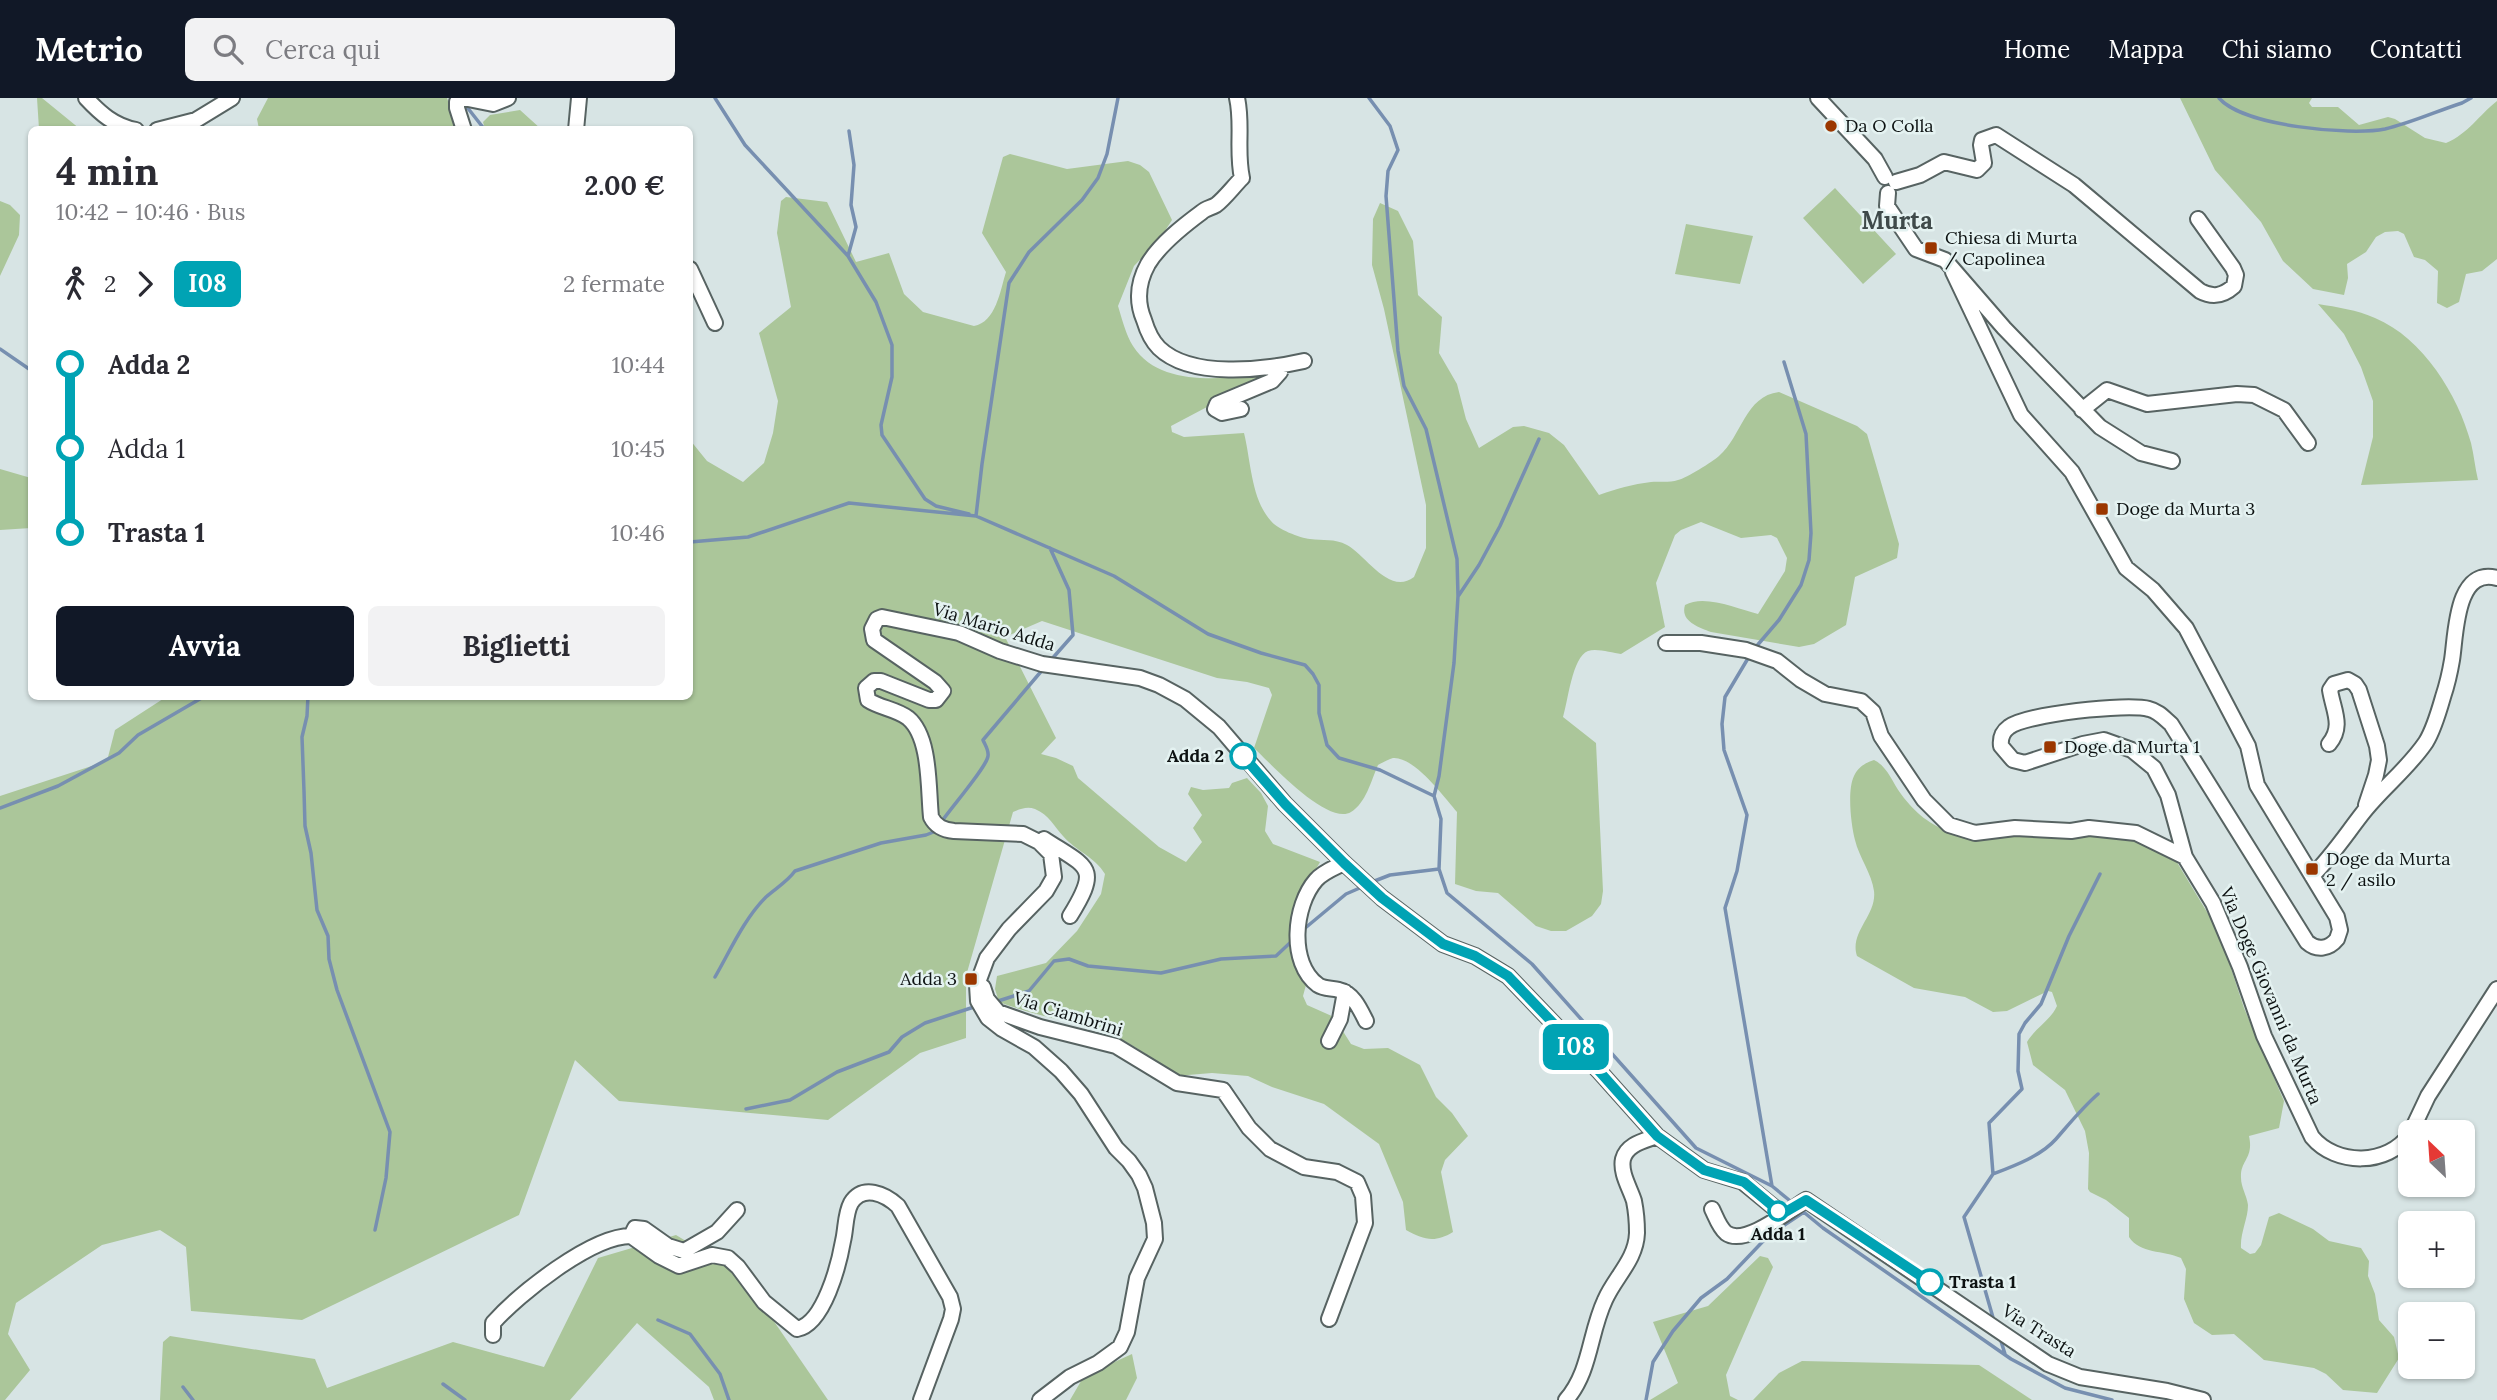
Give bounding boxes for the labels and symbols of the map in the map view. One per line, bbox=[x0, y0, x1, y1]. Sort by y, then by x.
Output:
place label: Da O Colla bbox=[1845, 114, 1934, 137]
marker: Da O Colla bbox=[1823, 118, 1839, 134]
district label: Murta bbox=[1861, 205, 1933, 236]
place label: Chiesa di Murta / Capolinea bbox=[1945, 226, 2078, 270]
marker: Chiesa di Murta / Capolinea bbox=[1923, 240, 1939, 256]
place label: Doge da Murta 3 bbox=[2116, 497, 2255, 520]
marker: Doge da Murta 3 bbox=[2094, 501, 2110, 517]
street label: Via Mario Adda bbox=[929, 597, 1058, 656]
place label: Doge da Murta 1 bbox=[2064, 735, 2200, 758]
marker: Doge da Murta 1 bbox=[2042, 739, 2058, 755]
marker: Adda 2 bbox=[1230, 743, 1256, 769]
place label: Adda 2 bbox=[1167, 744, 1224, 767]
place label: Doge da Murta 2 / asilo bbox=[2326, 847, 2451, 891]
marker: Doge da Murta 2 / asilo bbox=[2304, 861, 2320, 877]
street label: Via Doge Giovanni da Murta bbox=[2215, 883, 2328, 1108]
place label: Adda 3 bbox=[899, 967, 957, 990]
marker: Adda 3 bbox=[963, 971, 979, 987]
street label: Via Ciambrini bbox=[1010, 986, 1125, 1041]
line badge: I08 bbox=[1536, 1024, 1616, 1070]
north arrow bbox=[2398, 1120, 2474, 1197]
marker: Adda 1 bbox=[1768, 1201, 1788, 1221]
place label: Adda 1 bbox=[1751, 1222, 1805, 1245]
marker: Trasta 1 bbox=[1917, 1269, 1943, 1295]
place label: Trasta 1 bbox=[1949, 1270, 2016, 1293]
street label: Via Trasta bbox=[1997, 1298, 2081, 1362]

